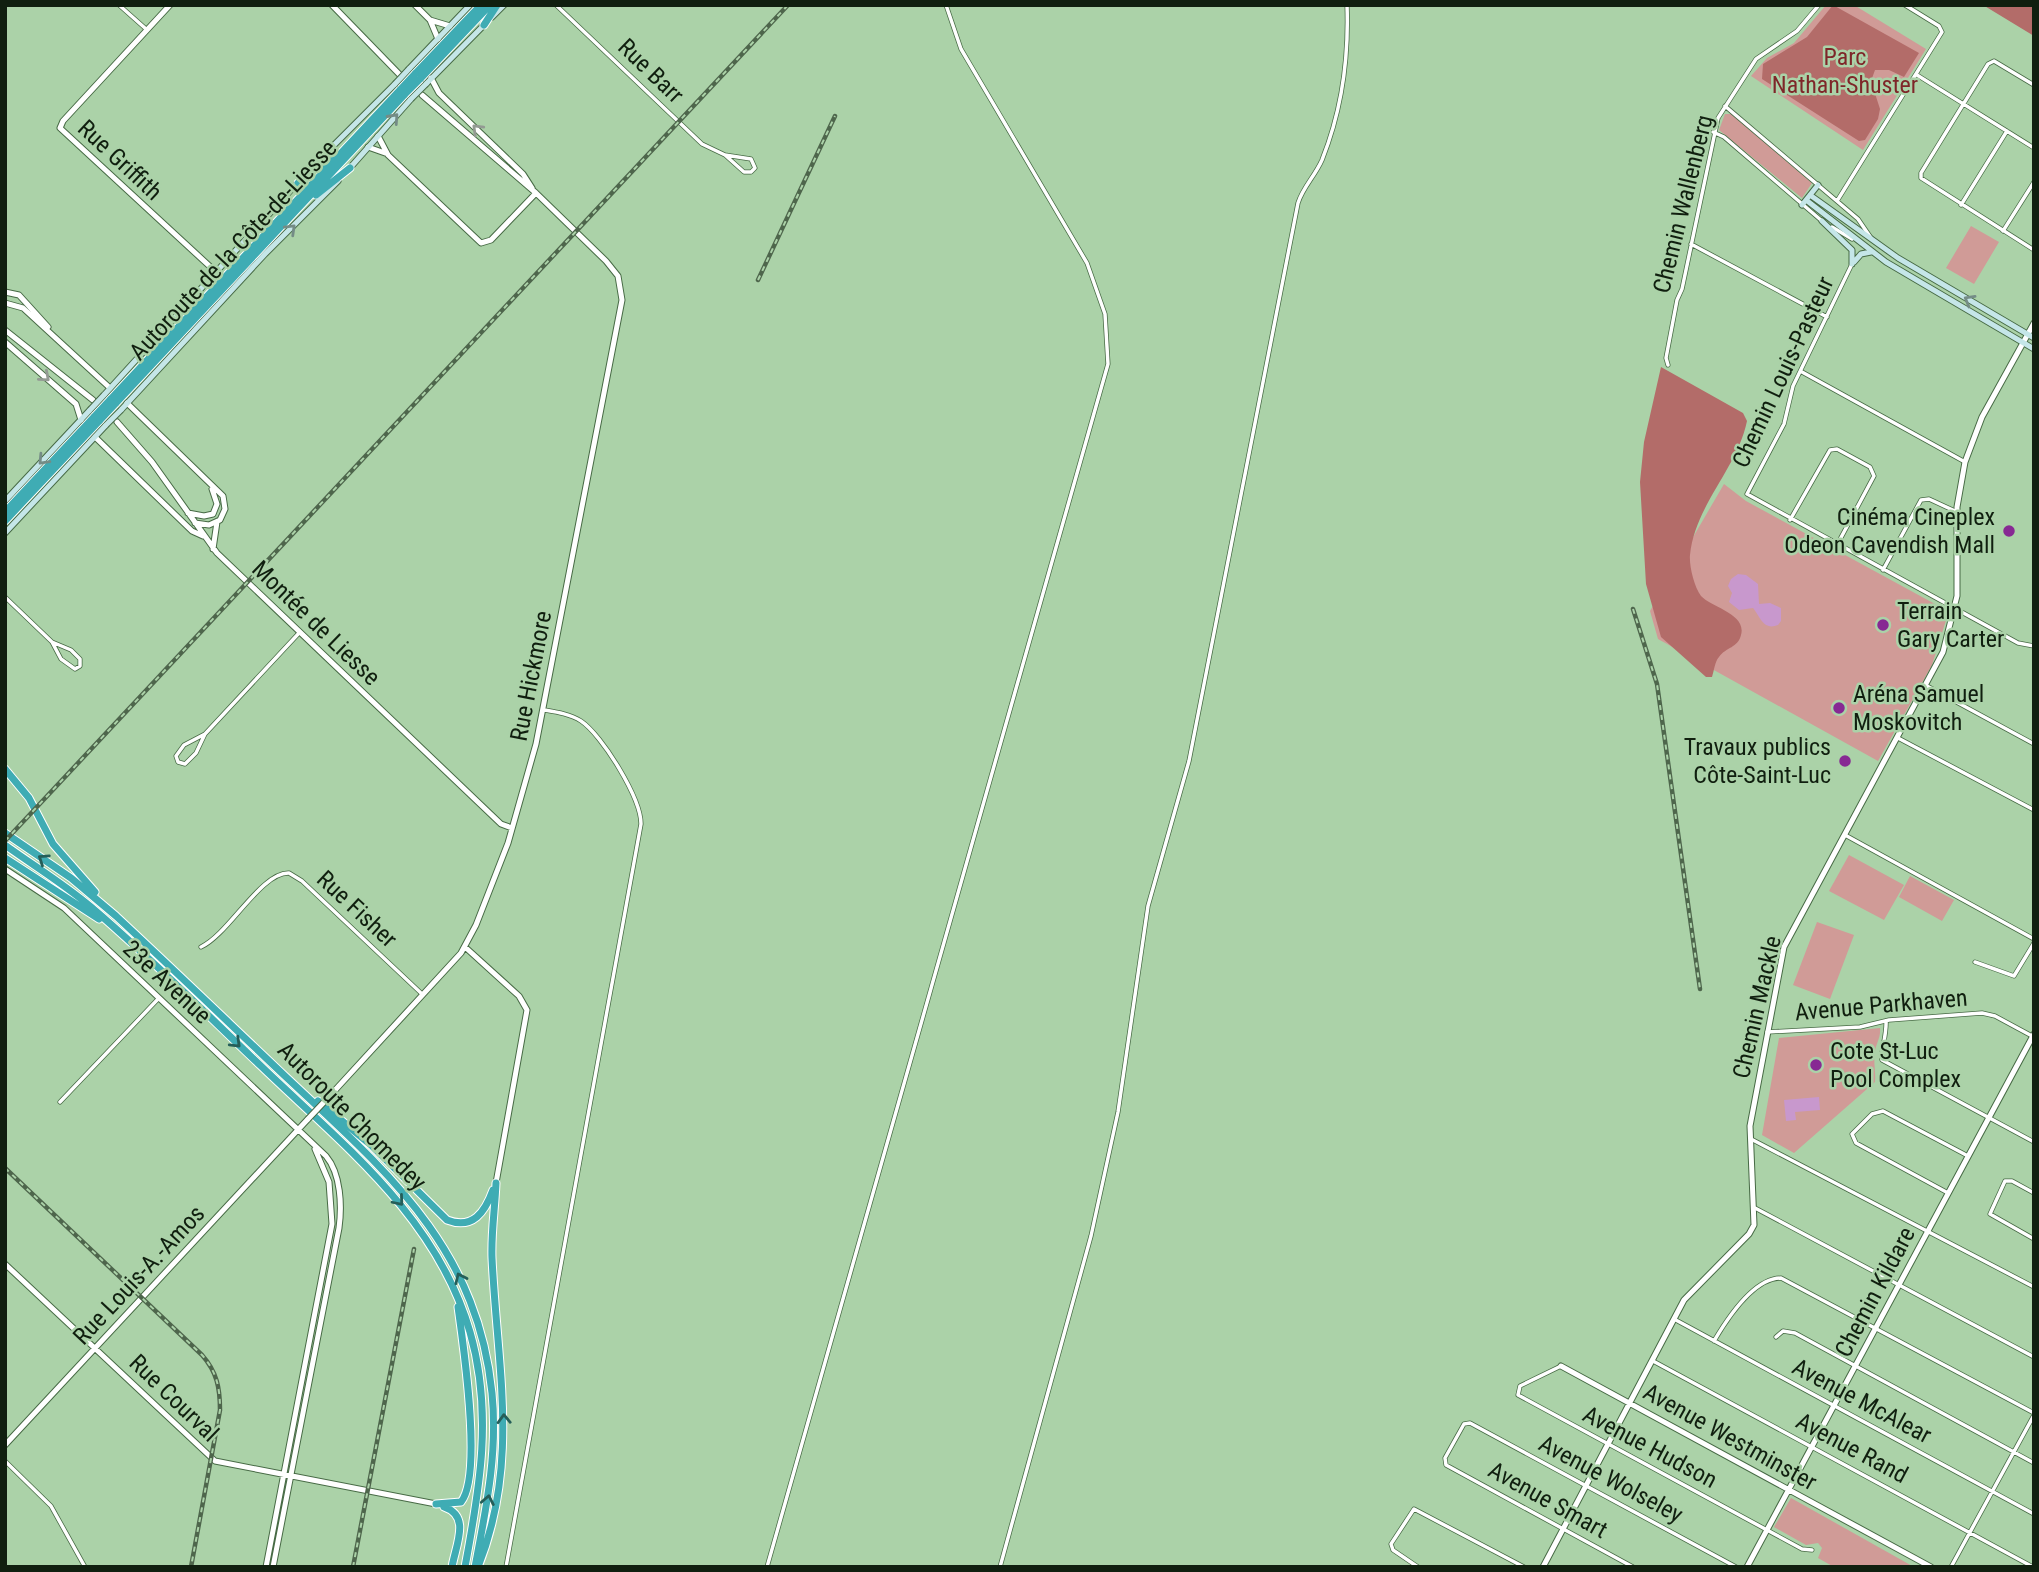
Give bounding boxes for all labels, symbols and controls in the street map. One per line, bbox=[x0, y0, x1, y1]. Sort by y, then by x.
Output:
street label: Rue Barr bbox=[612, 33, 690, 109]
park label: Parc Nathan-Shuster bbox=[1772, 43, 1918, 99]
street label: Chemin Wallenberg bbox=[1647, 112, 1719, 296]
one-way arrow bbox=[386, 113, 399, 126]
street label: Rue Griffith bbox=[72, 114, 168, 206]
one-way arrow bbox=[472, 125, 485, 138]
street label: Autoroute de la Côte-de-Liesse bbox=[124, 134, 342, 366]
one-way arrow bbox=[283, 224, 296, 237]
street label: Chemin Louis-Pasteur bbox=[1726, 272, 1840, 472]
one-way arrow bbox=[1963, 295, 1976, 308]
one-way arrow bbox=[37, 369, 50, 381]
one-way arrow bbox=[39, 452, 51, 465]
place label: Cinéma Cineplex Odeon Cavendish Mall bbox=[1784, 503, 1995, 559]
marker: Cinéma Cineplex Odeon Cavendish Mall bbox=[2001, 523, 2017, 539]
street label: Montée de Liesse bbox=[246, 555, 386, 691]
place label: Terrain Gary Carter bbox=[1897, 597, 2004, 653]
street label: Rue Hickmore bbox=[505, 609, 557, 743]
marker: Terrain Gary Carter bbox=[1875, 617, 1891, 633]
place label: Aréna Samuel Moskovitch bbox=[1853, 680, 1984, 736]
marker: Aréna Samuel Moskovitch bbox=[1831, 700, 1847, 716]
place label: Travaux publics Côte-Saint-Luc bbox=[1684, 733, 1831, 789]
marker: Travaux publics Côte-Saint-Luc bbox=[1837, 753, 1853, 769]
one-way arrow bbox=[38, 854, 51, 867]
street label: Rue Fisher bbox=[311, 865, 403, 953]
street label: Chemin Mackle bbox=[1727, 933, 1787, 1081]
street label: 23e Avenue bbox=[117, 934, 217, 1030]
street label: Avenue Parkhaven bbox=[1793, 984, 1969, 1026]
one-way arrow bbox=[228, 1034, 241, 1047]
street label: Autoroute Chomedey bbox=[272, 1036, 432, 1196]
place label: Cote St-Luc Pool Complex bbox=[1830, 1037, 1961, 1093]
marker: Cote St-Luc Pool Complex bbox=[1808, 1057, 1824, 1073]
one-way arrow bbox=[391, 1193, 403, 1206]
street label: Rue Louis-A.-Amos bbox=[68, 1200, 210, 1350]
street label: Chemin Kildare bbox=[1829, 1222, 1921, 1362]
one-way arrow bbox=[454, 1273, 468, 1285]
street label: Rue Courval bbox=[124, 1349, 224, 1447]
street label: Avenue McAlear bbox=[1788, 1353, 1936, 1449]
street label: Avenue Westminster bbox=[1639, 1378, 1821, 1496]
street label: Avenue Hudson bbox=[1578, 1400, 1722, 1494]
street label: Avenue Rand bbox=[1791, 1407, 1913, 1489]
one-way arrow bbox=[497, 1413, 512, 1424]
street label: Avenue Wolseley bbox=[1534, 1429, 1688, 1529]
street label: Avenue Smart bbox=[1484, 1456, 1612, 1544]
one-way arrow bbox=[479, 1494, 494, 1506]

